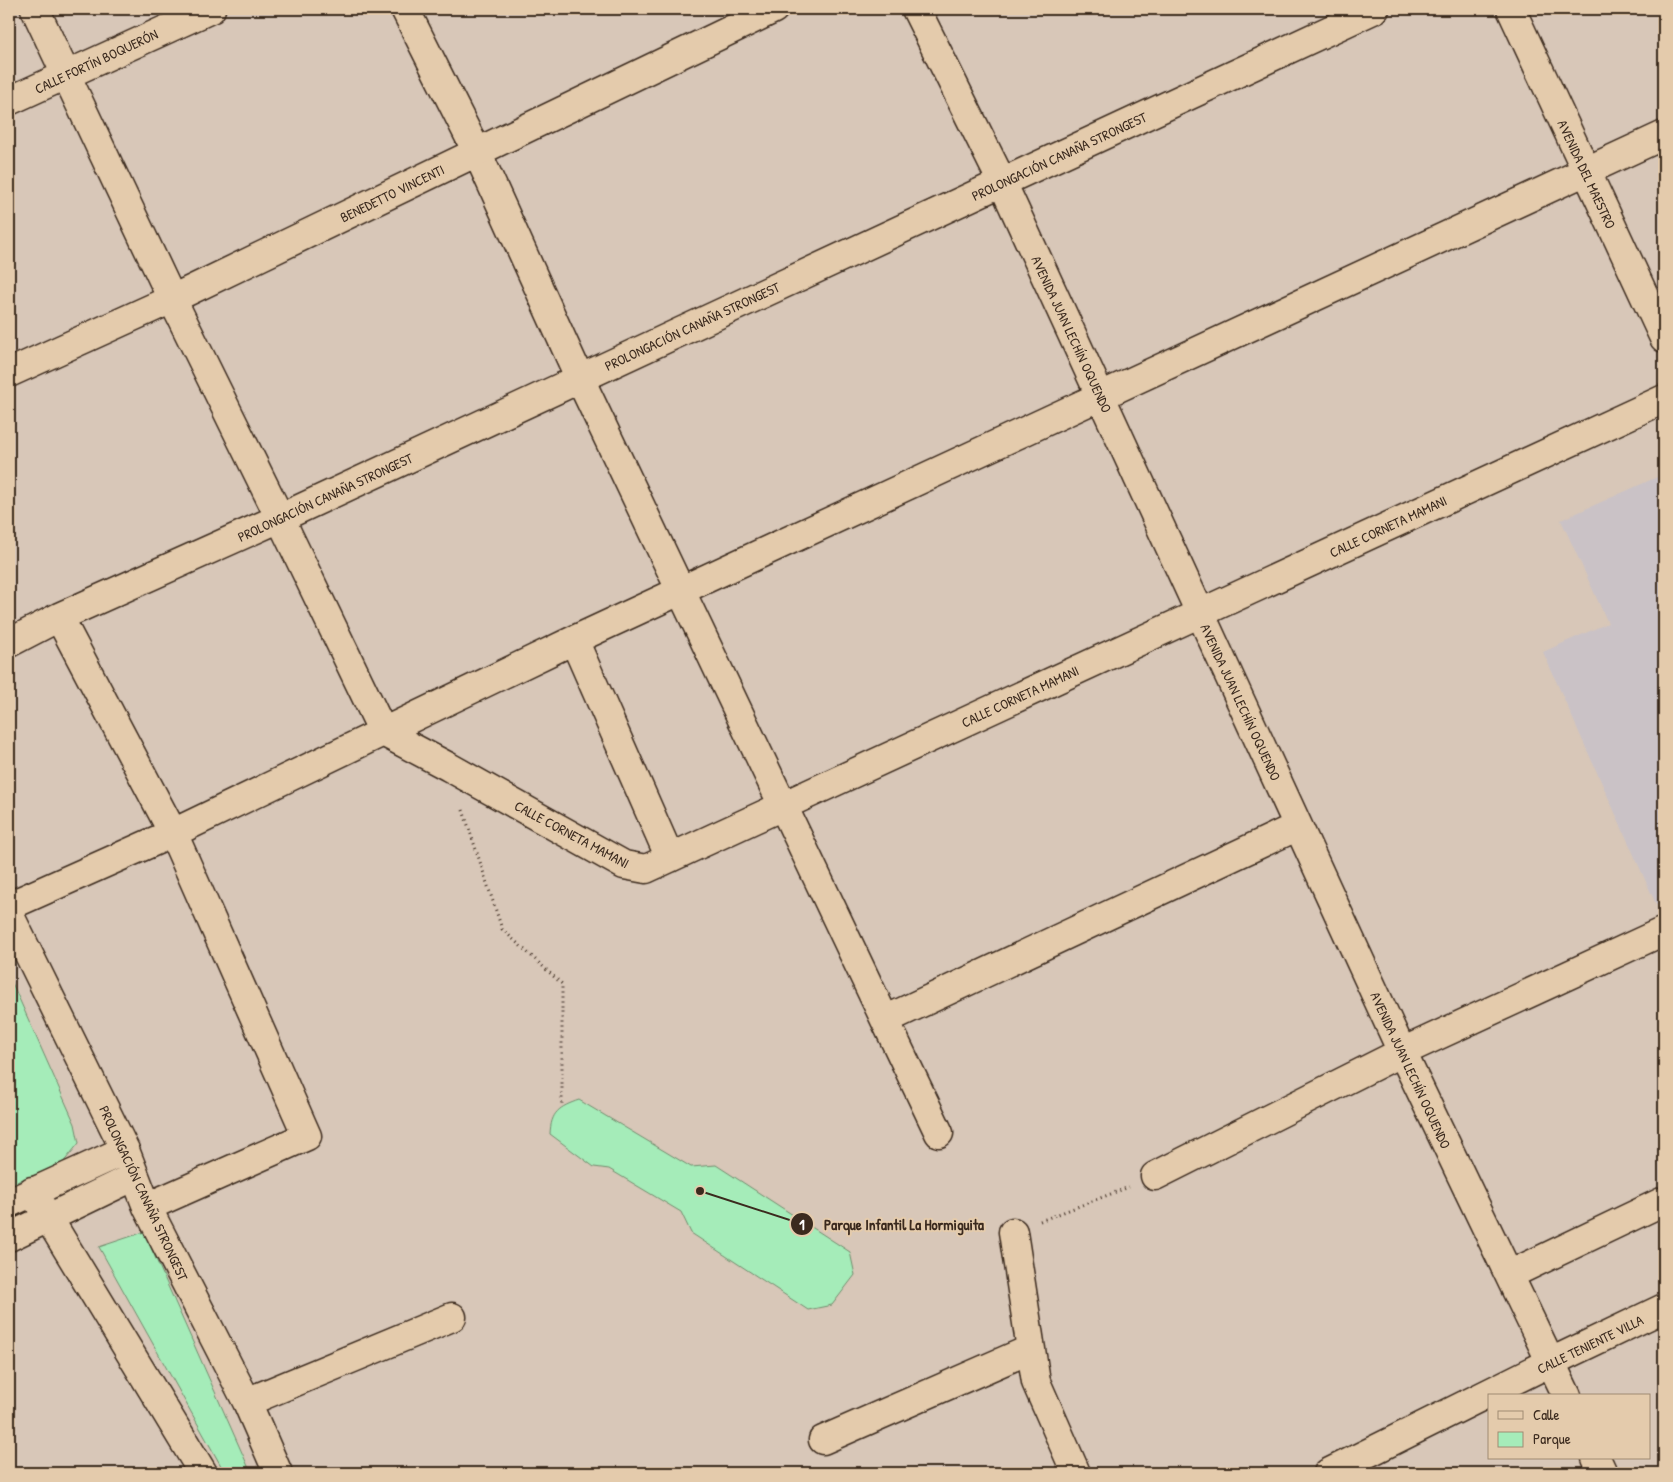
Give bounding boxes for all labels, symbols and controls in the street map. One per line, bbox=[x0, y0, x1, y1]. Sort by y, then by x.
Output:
street label: CALLE FORTÍN BOQUERÓN bbox=[31, 24, 161, 98]
street label: PROLONGACIÓN CANAÑA STRONGEST bbox=[968, 107, 1150, 205]
street label: AVENIDA DEL MAESTRO bbox=[1553, 116, 1621, 232]
street label: BENEDETTO VINCENTI bbox=[337, 160, 447, 226]
street label: AVENIDA JUAN LECHÍN OQUENDO bbox=[1027, 252, 1117, 416]
street label: PROLONGACIÓN CANAÑA STRONGEST bbox=[601, 277, 783, 375]
street label: PROLONGACIÓN CANAÑA STRONGEST bbox=[234, 448, 416, 546]
street label: CALLE CORNETA MAMANI bbox=[1326, 490, 1450, 562]
street label: AVENIDA JUAN LECHÍN OQUENDO bbox=[1196, 620, 1286, 784]
street label: CALLE CORNETA MAMANI bbox=[958, 660, 1082, 732]
street label: CALLE CORNETA MAMANI bbox=[511, 796, 633, 872]
street label: AVENIDA JUAN LECHÍN OQUENDO bbox=[1366, 988, 1456, 1152]
street label: PROLONGACIÓN CANAÑA STRONGEST bbox=[95, 1102, 193, 1284]
callout: Parque Infantil La Hormiguita bbox=[789, 1209, 994, 1239]
text: 1 bbox=[799, 1214, 805, 1235]
text: Parque Infantil La Hormiguita bbox=[824, 1214, 984, 1236]
street label: CALLE TENIENTE VILLA bbox=[1534, 1310, 1646, 1378]
legend bbox=[1488, 1394, 1650, 1460]
text: Calle bbox=[1533, 1404, 1560, 1425]
text: Parque bbox=[1533, 1428, 1571, 1449]

